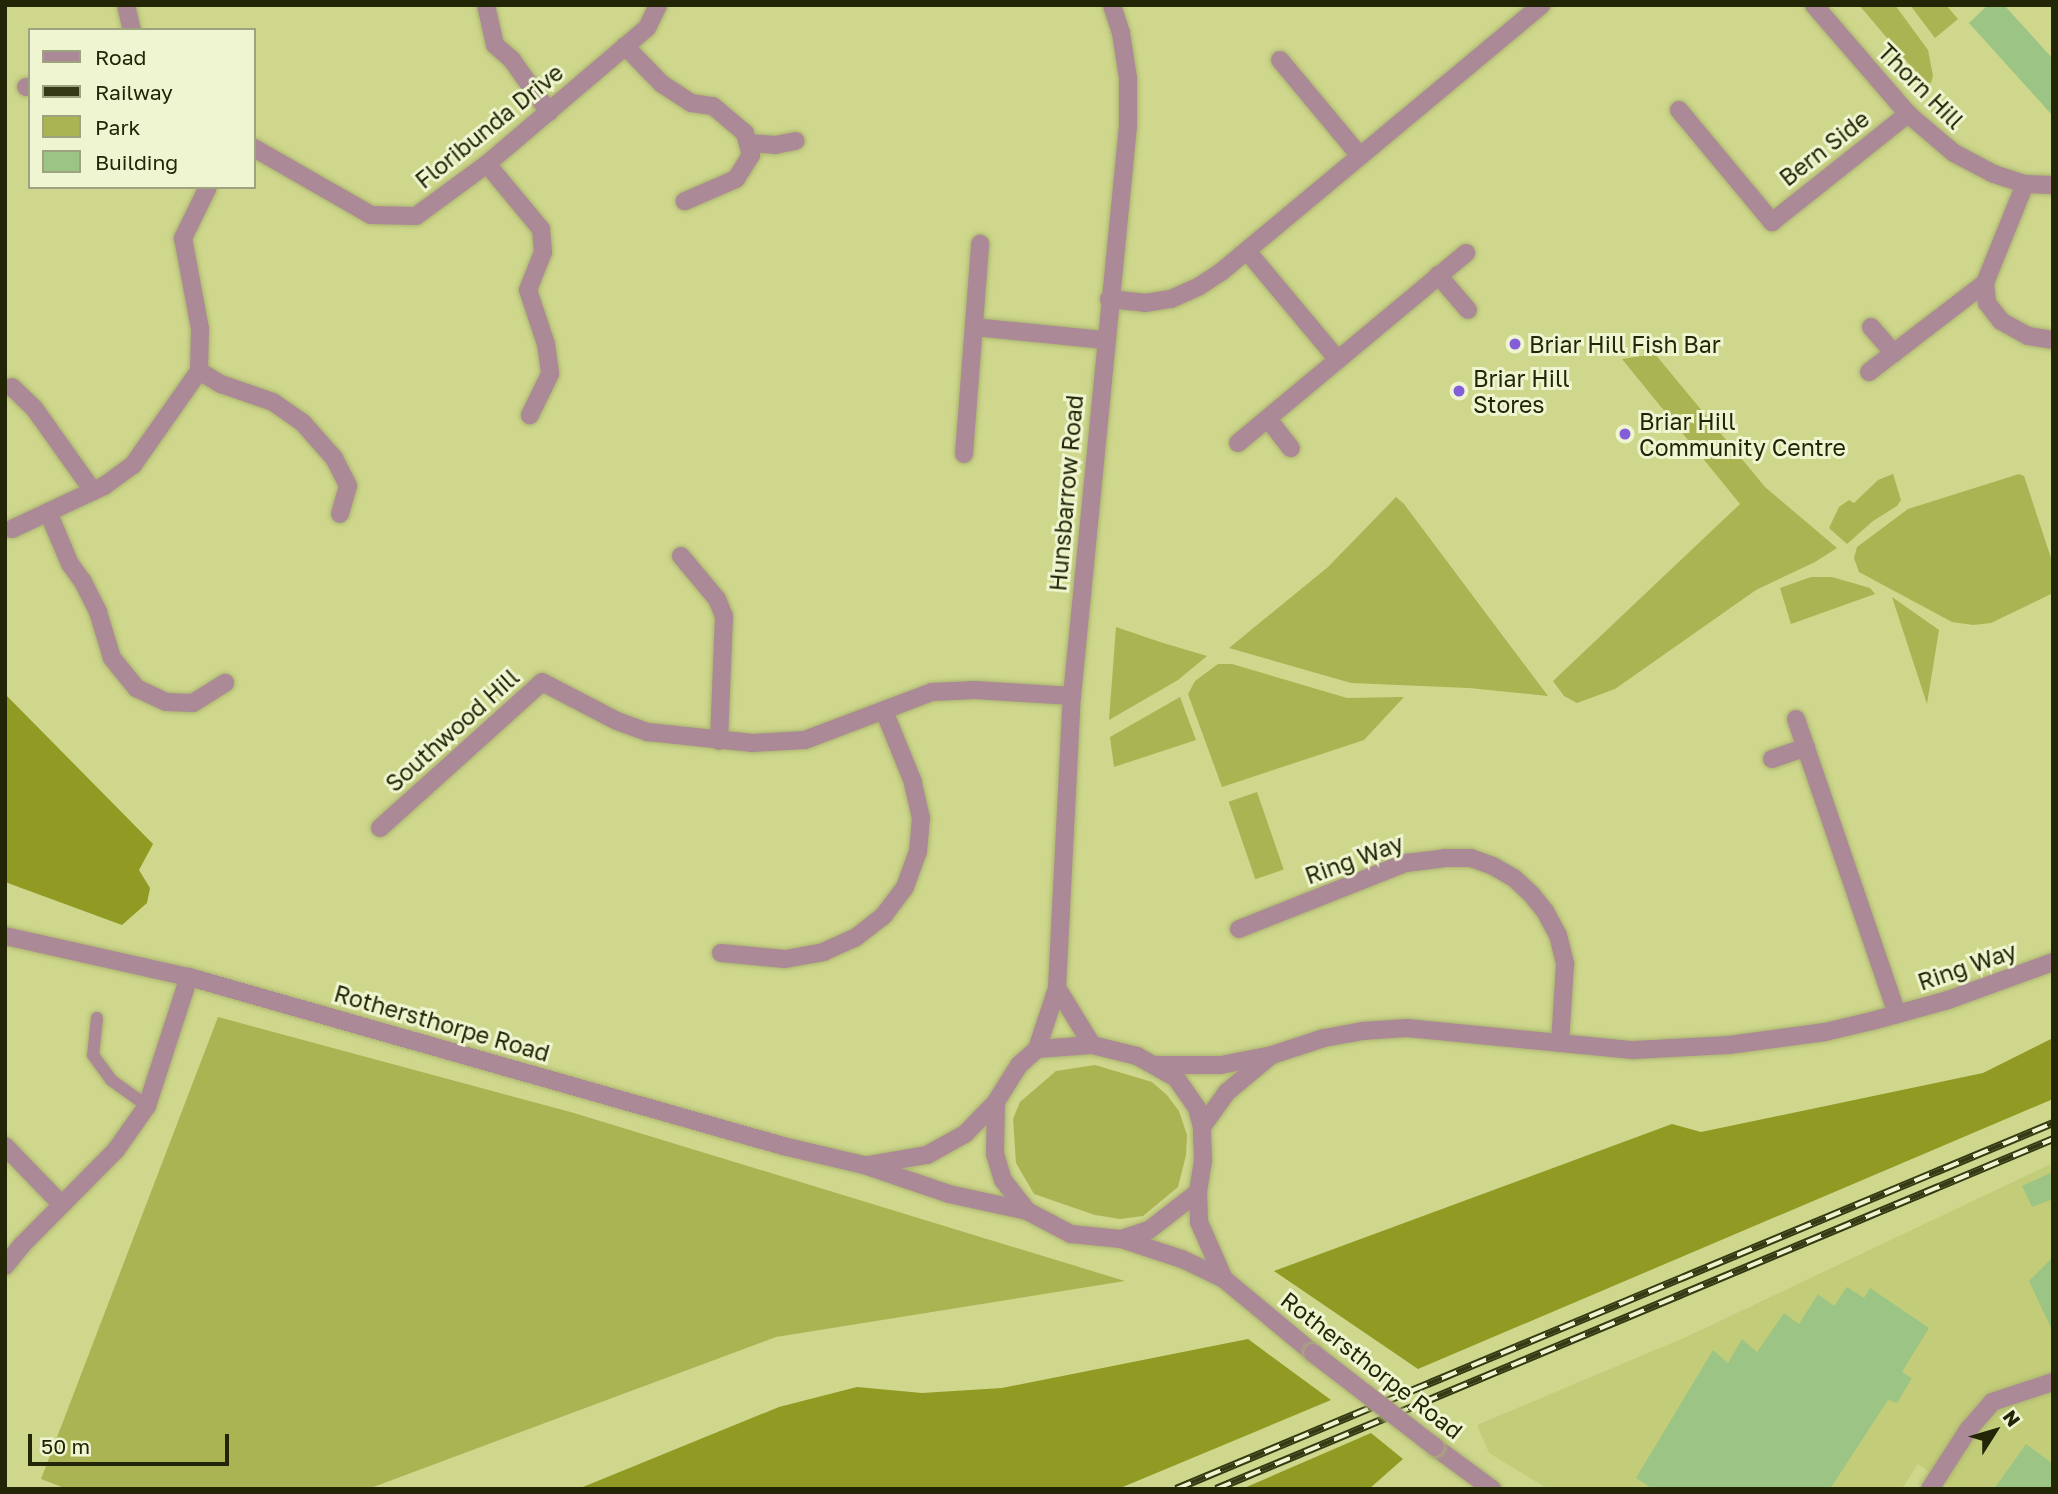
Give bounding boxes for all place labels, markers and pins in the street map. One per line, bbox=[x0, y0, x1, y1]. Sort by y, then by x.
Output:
place label: Briar Hill Fish Bar bbox=[1529, 330, 1721, 358]
marker: Briar Hill Fish Bar bbox=[1507, 336, 1523, 352]
place label: Briar Hill Stores bbox=[1473, 364, 1570, 418]
marker: Briar Hill Stores bbox=[1451, 383, 1467, 399]
place label: Briar Hill Community Centre bbox=[1639, 407, 1846, 461]
marker: Briar Hill Community Centre bbox=[1617, 426, 1633, 442]

